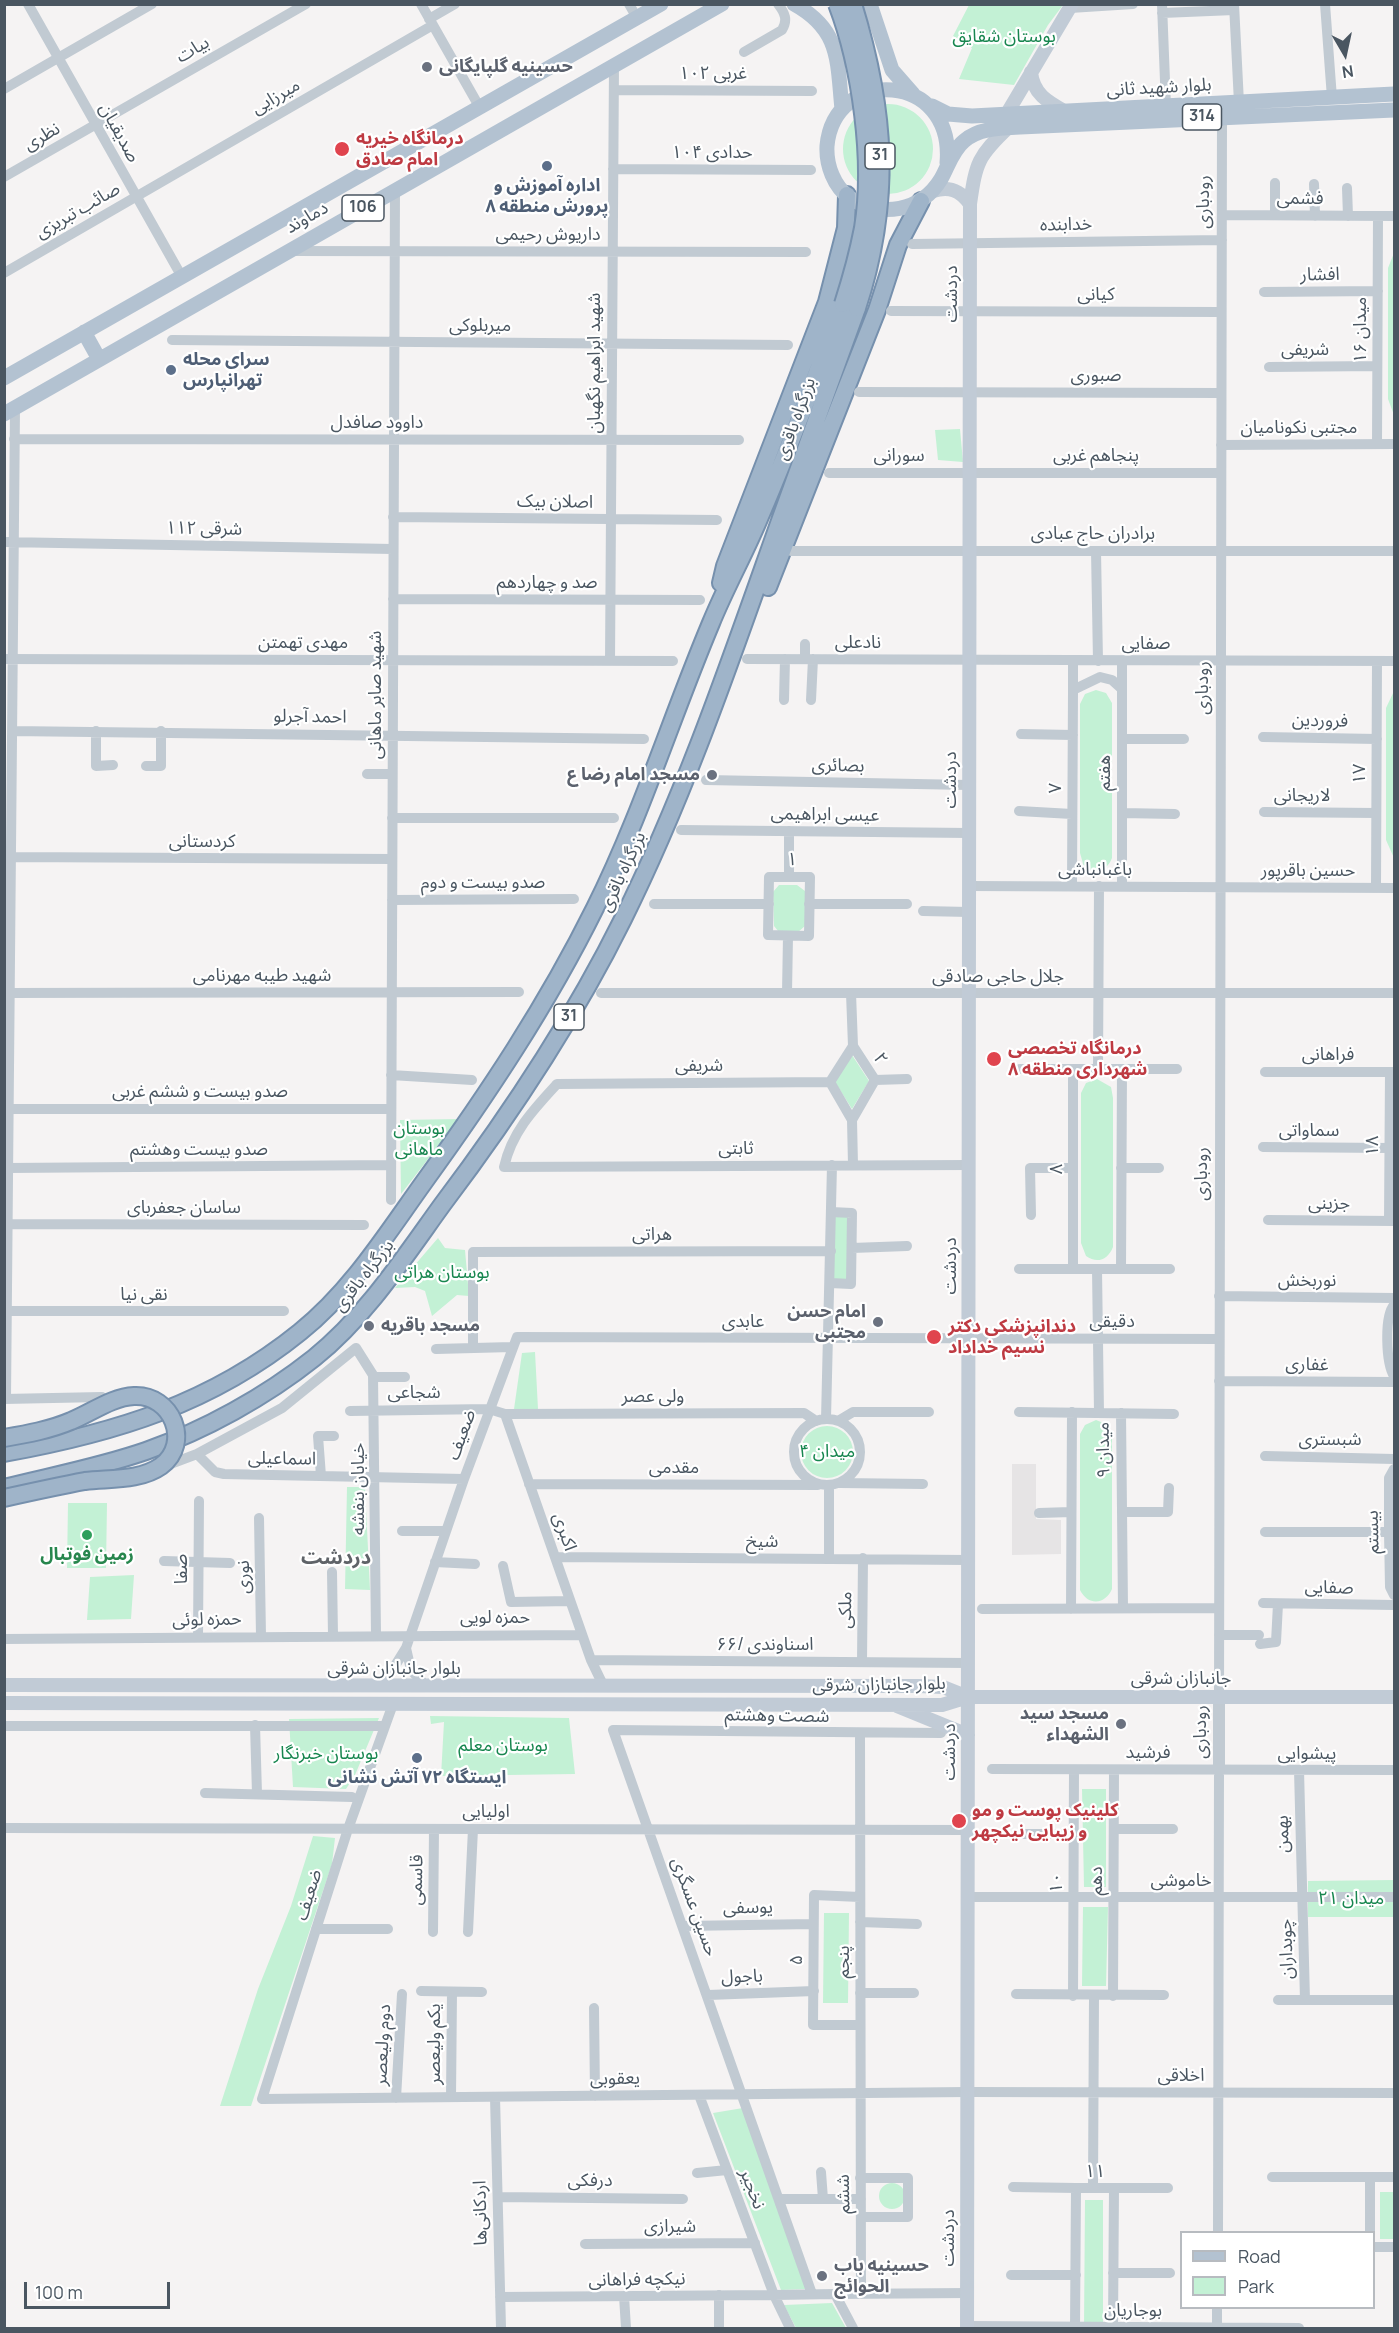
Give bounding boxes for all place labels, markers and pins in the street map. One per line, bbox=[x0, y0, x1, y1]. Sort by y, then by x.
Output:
place label: حسینیه گلپایگانی bbox=[439, 56, 573, 78]
marker: حسینیه گلپایگانی bbox=[420, 60, 434, 74]
place label: درمانگاه خیریه امام صادق bbox=[356, 128, 464, 170]
marker: درمانگاه خیریه امام صادق bbox=[333, 140, 351, 158]
marker: اداره آموزش و پرورش منطقه ۸ bbox=[540, 159, 554, 173]
place label: اداره آموزش و پرورش منطقه ۸ bbox=[485, 175, 609, 218]
place label: سرای محله تهرانپارس bbox=[183, 349, 269, 392]
marker: سرای محله تهرانپارس bbox=[164, 363, 178, 377]
place label: مسجد امام رضا ع bbox=[567, 764, 700, 786]
marker: مسجد امام رضا ع bbox=[705, 768, 719, 782]
place label: درمانگاه تخصصی شهرداری منطقه ۸ bbox=[1008, 1038, 1147, 1080]
marker: درمانگاه تخصصی شهرداری منطقه ۸ bbox=[985, 1050, 1003, 1068]
place label: امام حسن مجتبی bbox=[787, 1301, 866, 1344]
place label: مسجد باقریه bbox=[381, 1315, 480, 1337]
marker: امام حسن مجتبی bbox=[871, 1315, 885, 1329]
place label: دندانپزشکی دکتر نسیم خداداد bbox=[948, 1316, 1076, 1358]
marker: مسجد باقریه bbox=[362, 1319, 376, 1333]
marker: دندانپزشکی دکتر نسیم خداداد bbox=[925, 1328, 943, 1346]
marker: زمین فوتبال bbox=[80, 1528, 94, 1542]
place label: زمین فوتبال bbox=[40, 1544, 134, 1566]
place label: مسجد سید الشهداء bbox=[1020, 1703, 1109, 1746]
marker: مسجد سید الشهداء bbox=[1114, 1717, 1128, 1731]
marker: ایستگاه ۷۲ آتش نشانی bbox=[410, 1751, 424, 1765]
place label: ایستگاه ۷۲ آتش نشانی bbox=[328, 1767, 506, 1789]
place label: کلینیک پوست و مو و زیبایی نیکچهر bbox=[972, 1800, 1118, 1842]
marker: کلینیک پوست و مو و زیبایی نیکچهر bbox=[950, 1812, 968, 1830]
place label: حسینیه باب الحوائج bbox=[834, 2255, 929, 2298]
marker: حسینیه باب الحوائج bbox=[815, 2269, 829, 2283]

